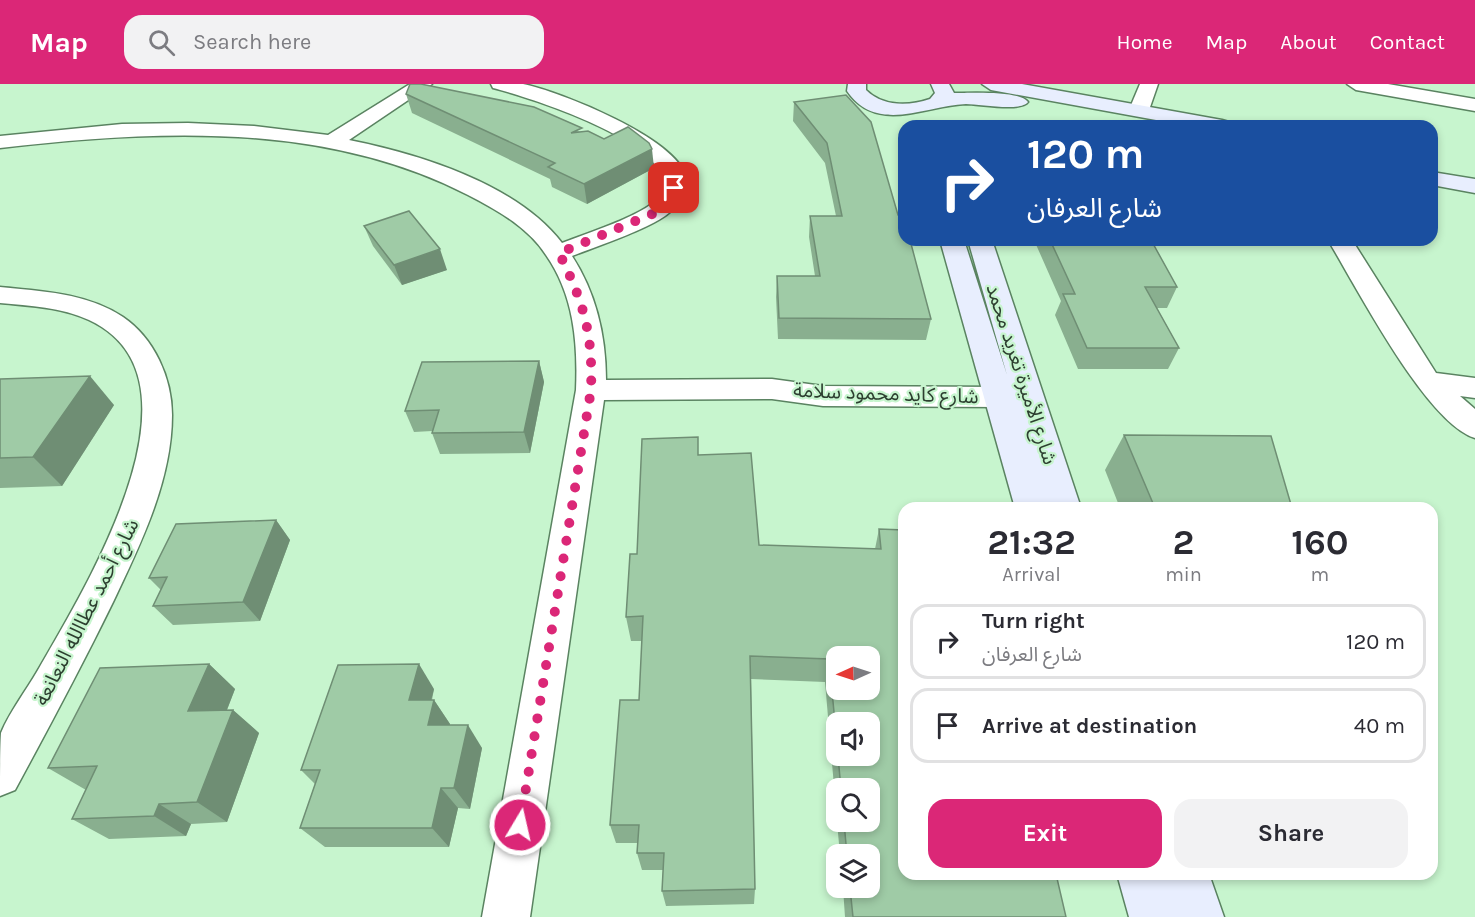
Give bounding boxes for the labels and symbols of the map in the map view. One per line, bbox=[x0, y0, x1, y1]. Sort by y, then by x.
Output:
pin bbox=[648, 162, 699, 213]
street label: شارع الأميرة تغريد محمد bbox=[979, 281, 1062, 468]
street label: شارع كايد محمود سلامة bbox=[793, 379, 979, 411]
street label: شارع أحمد عطاالله النعانعة bbox=[29, 515, 146, 711]
north arrow bbox=[826, 646, 880, 700]
position arrow bbox=[488, 793, 552, 857]

